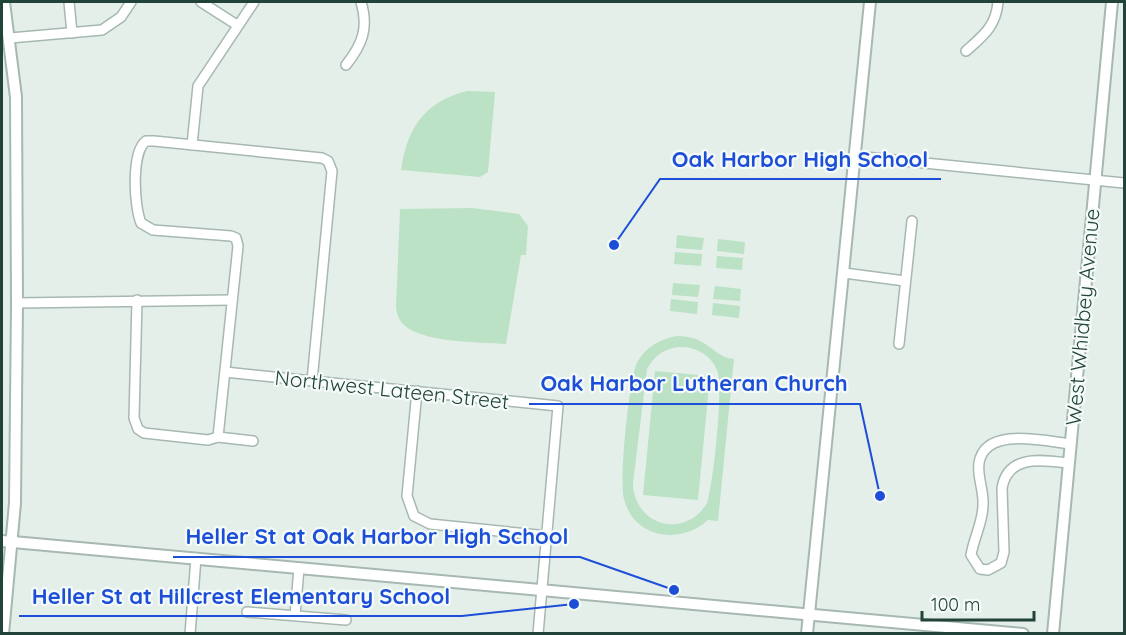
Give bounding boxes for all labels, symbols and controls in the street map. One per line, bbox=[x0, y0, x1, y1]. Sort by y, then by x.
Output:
callout: Oak Harbor High School bbox=[660, 139, 941, 179]
text: Oak Harbor High School bbox=[672, 145, 928, 173]
street label: West Whidbey Avenue bbox=[1060, 207, 1104, 427]
street label: Northwest Lateen Street bbox=[274, 364, 510, 414]
callout: Oak Harbor Lutheran Church bbox=[529, 364, 860, 404]
text: Oak Harbor Lutheran Church bbox=[540, 369, 848, 397]
callout: Heller St at Oak Harbor High School bbox=[173, 517, 580, 557]
text: Heller St at Oak Harbor High School bbox=[186, 522, 569, 550]
callout: Heller St at Hillcrest Elementary School bbox=[19, 576, 462, 616]
text: Heller St at Hillcrest Elementary School bbox=[32, 582, 450, 610]
scale bar bbox=[922, 584, 1034, 622]
text: 100 m bbox=[931, 593, 980, 616]

